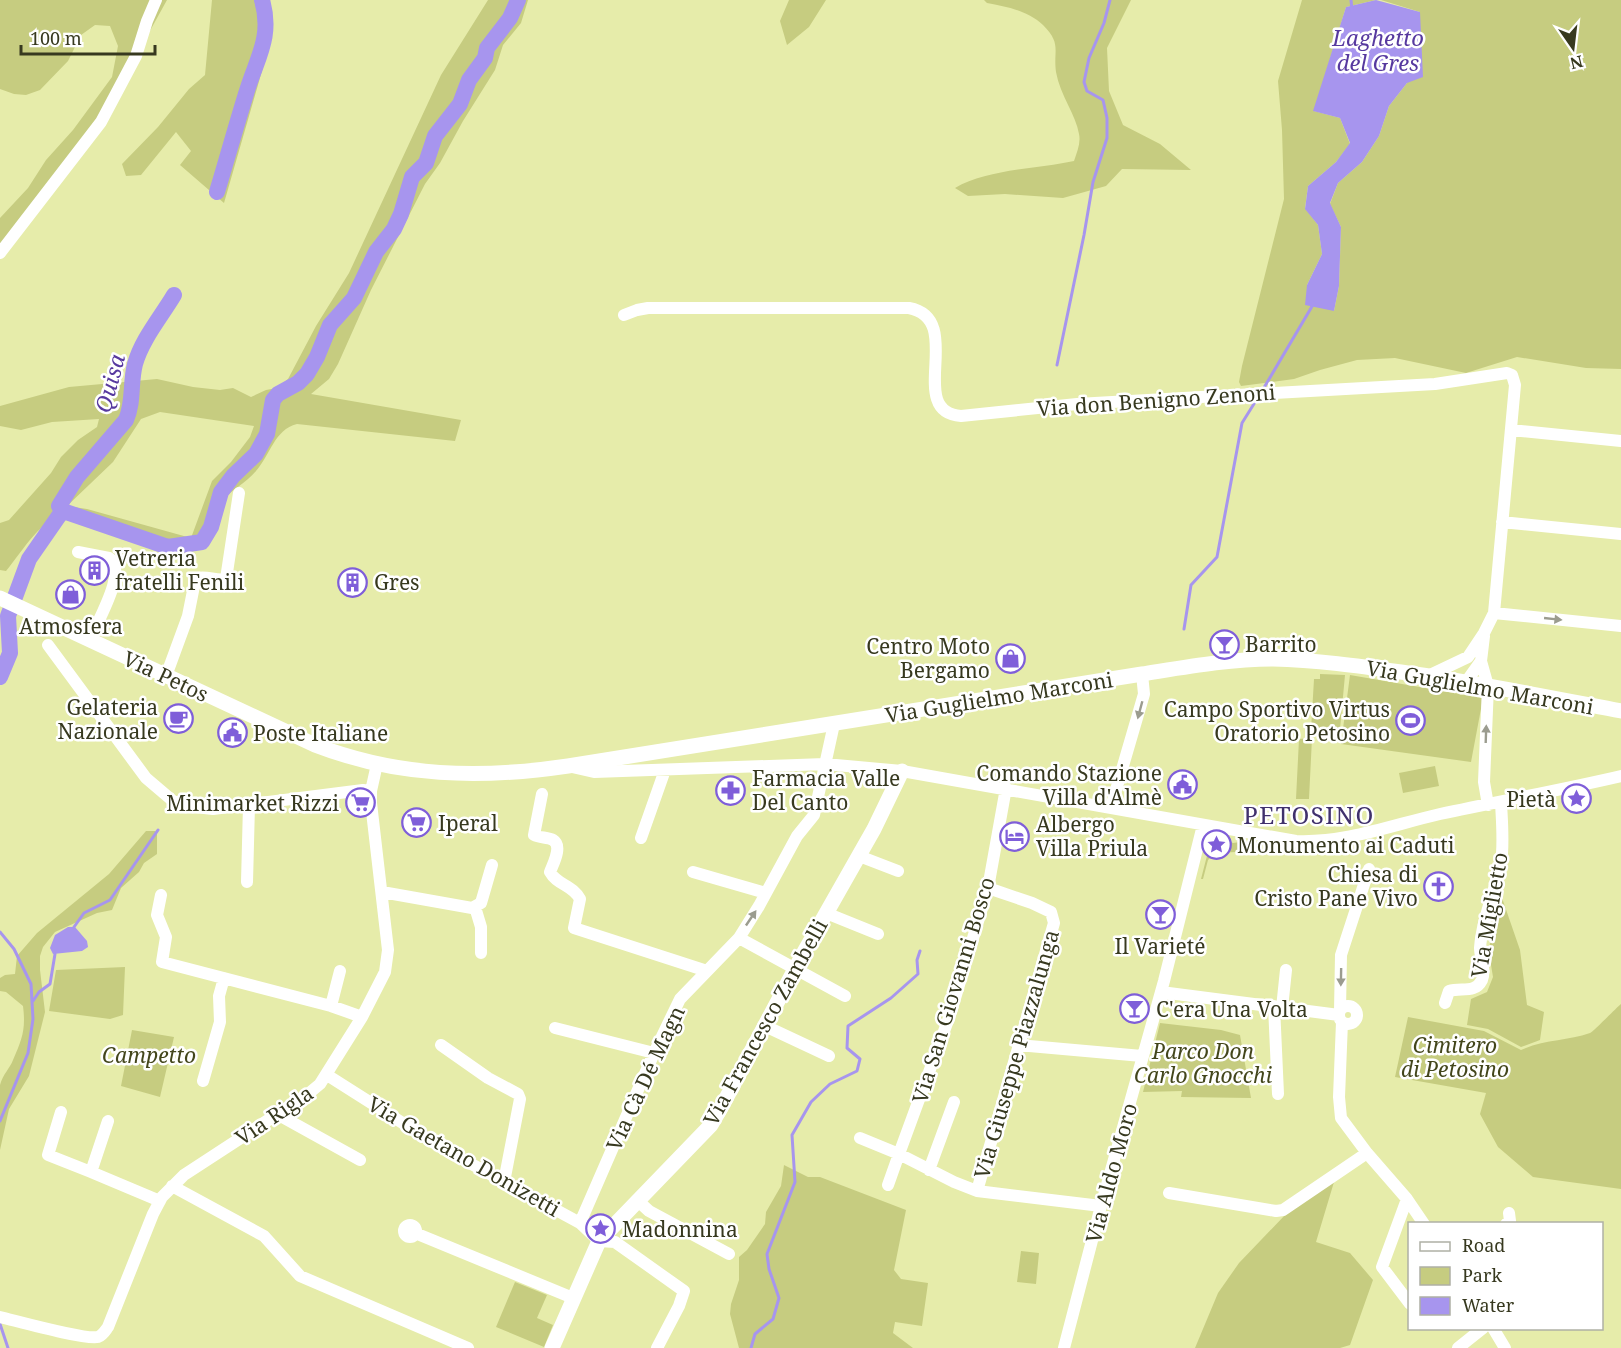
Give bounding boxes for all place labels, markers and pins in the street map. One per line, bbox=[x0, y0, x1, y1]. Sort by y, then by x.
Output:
place label: Vetreria fratelli Fenili bbox=[115, 544, 244, 596]
building icon: Vetreria fratelli Fenili bbox=[78, 554, 110, 586]
building icon: Gres bbox=[337, 566, 369, 598]
place label: Gres bbox=[374, 568, 420, 596]
shop icon: Atmosfera bbox=[55, 579, 87, 611]
place label: Atmosfera bbox=[19, 612, 123, 640]
bar icon: Barrito bbox=[1208, 628, 1240, 660]
place label: Barrito bbox=[1245, 630, 1317, 658]
place label: Centro Moto Bergamo bbox=[866, 632, 990, 684]
shop icon: Centro Moto Bergamo bbox=[995, 642, 1027, 674]
place label: Gelateria Nazionale bbox=[57, 693, 158, 745]
place label: Campo Sportivo Virtus Oratorio Petosino bbox=[1164, 695, 1390, 747]
cafe icon: Gelateria Nazionale bbox=[163, 703, 195, 735]
sports icon: Campo Sportivo Virtus Oratorio Petosino bbox=[1395, 705, 1427, 737]
public building icon: Poste Italiane bbox=[216, 717, 248, 749]
place label: Poste Italiane bbox=[253, 719, 388, 747]
place label: Comando Stazione Villa d'Almè bbox=[976, 759, 1162, 811]
place label: Farmacia Valle Del Canto bbox=[752, 764, 900, 816]
public building icon: Comando Stazione Villa d'Almè bbox=[1167, 769, 1199, 801]
pharmacy icon: Farmacia Valle Del Canto bbox=[715, 774, 747, 806]
place icon: Pietà bbox=[1561, 783, 1593, 815]
place label: Pietà bbox=[1506, 785, 1556, 813]
supermarket icon: Minimarket Rizzi bbox=[344, 787, 376, 819]
place label: Minimarket Rizzi bbox=[166, 789, 339, 817]
supermarket icon: Iperal bbox=[401, 807, 433, 839]
place label: Iperal bbox=[438, 809, 498, 837]
place label: Albergo Villa Priula bbox=[1036, 810, 1148, 862]
hotel icon: Albergo Villa Priula bbox=[999, 820, 1031, 852]
place icon: Monumento ai Caduti bbox=[1200, 829, 1232, 861]
place label: Monumento ai Caduti bbox=[1237, 831, 1455, 859]
place label: Chiesa di Cristo Pane Vivo bbox=[1254, 860, 1418, 912]
church icon: Chiesa di Cristo Pane Vivo bbox=[1423, 870, 1455, 902]
bar icon: Il Varieté bbox=[1144, 899, 1176, 931]
place label: Il Varieté bbox=[1115, 932, 1205, 960]
bar icon: C'era Una Volta bbox=[1119, 993, 1151, 1025]
place label: C'era Una Volta bbox=[1156, 995, 1308, 1023]
place icon: Madonnina bbox=[585, 1213, 617, 1245]
place label: Madonnina bbox=[622, 1215, 738, 1243]

